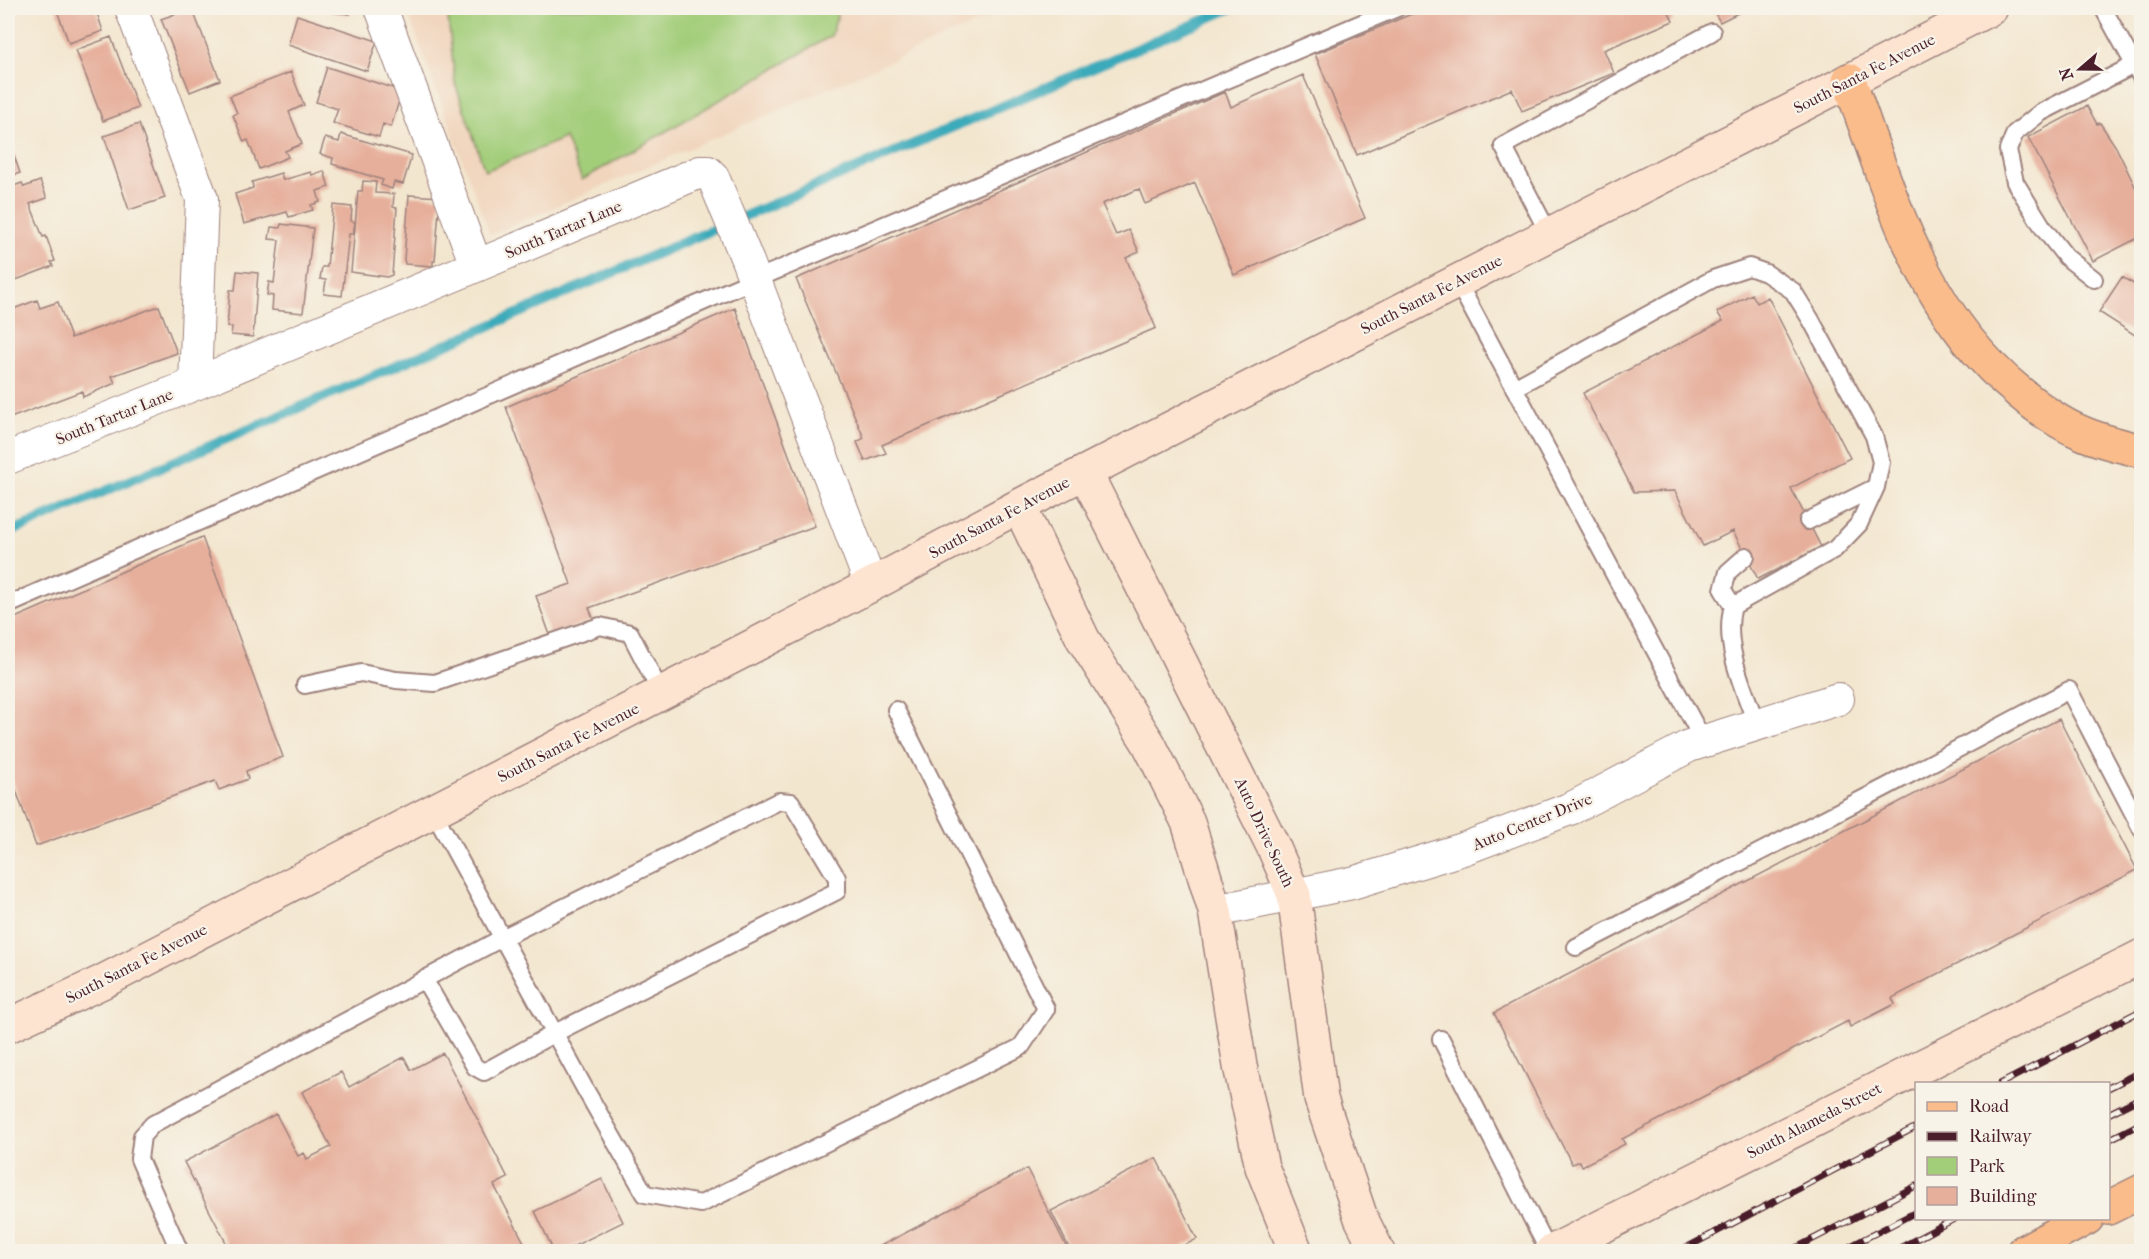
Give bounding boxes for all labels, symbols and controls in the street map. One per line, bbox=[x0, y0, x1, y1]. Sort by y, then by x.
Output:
street label: South Santa Fe Avenue bbox=[1790, 29, 1938, 117]
north arrow bbox=[2050, 39, 2110, 99]
text: N bbox=[2055, 64, 2077, 83]
street label: South Tartar Lane bbox=[502, 196, 624, 263]
street label: South Santa Fe Avenue bbox=[1357, 250, 1505, 338]
street label: South Tartar Lane bbox=[53, 384, 176, 449]
street label: South Santa Fe Avenue bbox=[926, 472, 1073, 563]
street label: South Santa Fe Avenue bbox=[494, 698, 642, 786]
street label: Auto Drive South bbox=[1230, 773, 1298, 890]
street label: Auto Center Drive bbox=[1469, 789, 1595, 854]
street label: South Santa Fe Avenue bbox=[62, 919, 210, 1007]
street label: South Alameda Street bbox=[1744, 1078, 1885, 1163]
legend bbox=[1915, 1082, 2110, 1220]
text: Road bbox=[1969, 1096, 2009, 1117]
text: Railway bbox=[1969, 1126, 2033, 1147]
text: Park bbox=[1969, 1156, 2006, 1177]
text: Building bbox=[1969, 1186, 2037, 1207]

